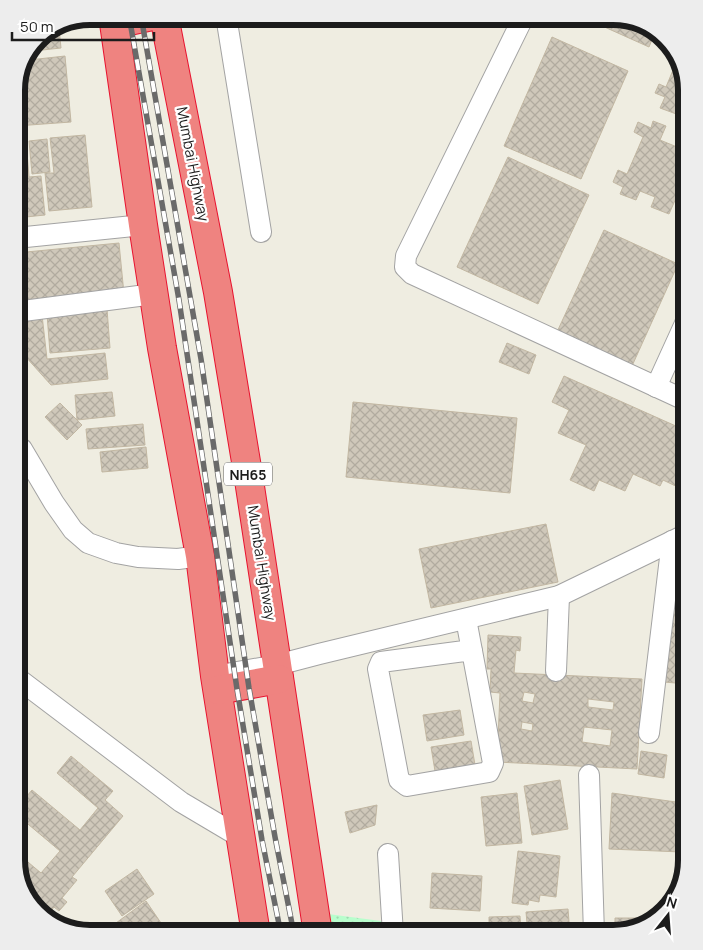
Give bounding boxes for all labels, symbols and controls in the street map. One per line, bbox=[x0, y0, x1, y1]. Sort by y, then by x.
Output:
scale bar bbox=[12, 10, 155, 42]
text: 50 m bbox=[20, 16, 54, 37]
street label: Mumbai Highway bbox=[172, 105, 214, 223]
road number: NH65 bbox=[224, 462, 272, 486]
street label: Mumbai Highway bbox=[243, 504, 281, 622]
north arrow bbox=[643, 890, 693, 940]
text: N bbox=[664, 892, 680, 913]

